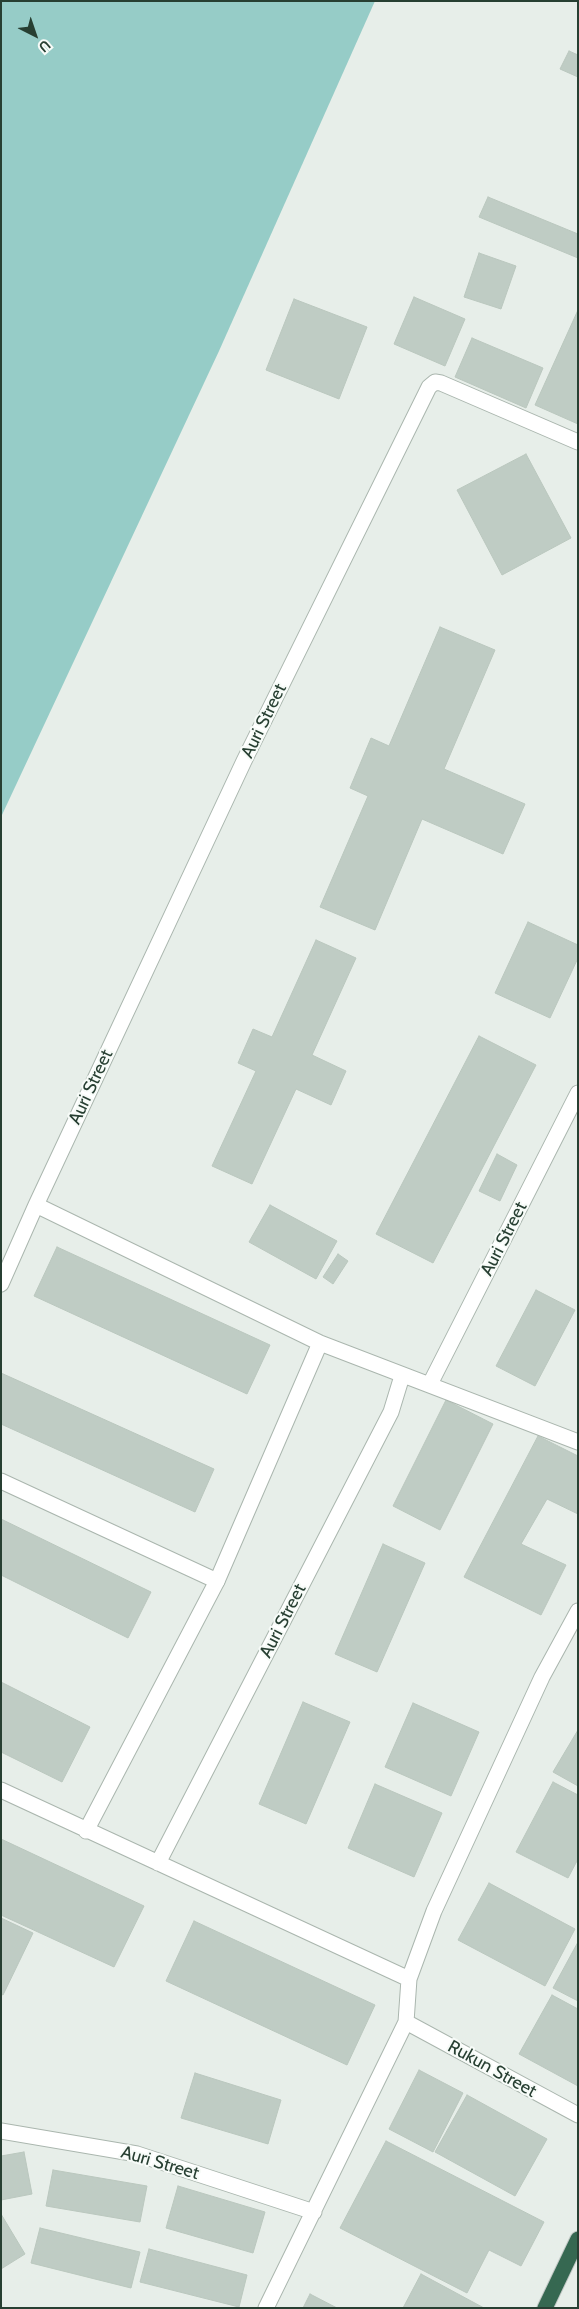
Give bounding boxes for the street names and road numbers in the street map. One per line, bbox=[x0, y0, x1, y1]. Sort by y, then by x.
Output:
street label: Auri Street bbox=[237, 680, 291, 762]
street label: Auri Street bbox=[64, 1046, 118, 1128]
street label: Auri Street bbox=[476, 1198, 532, 1280]
street label: Auri Street bbox=[255, 1580, 311, 1662]
street label: Rukun Street bbox=[444, 2036, 540, 2102]
street label: Auri Street bbox=[119, 2142, 201, 2184]

